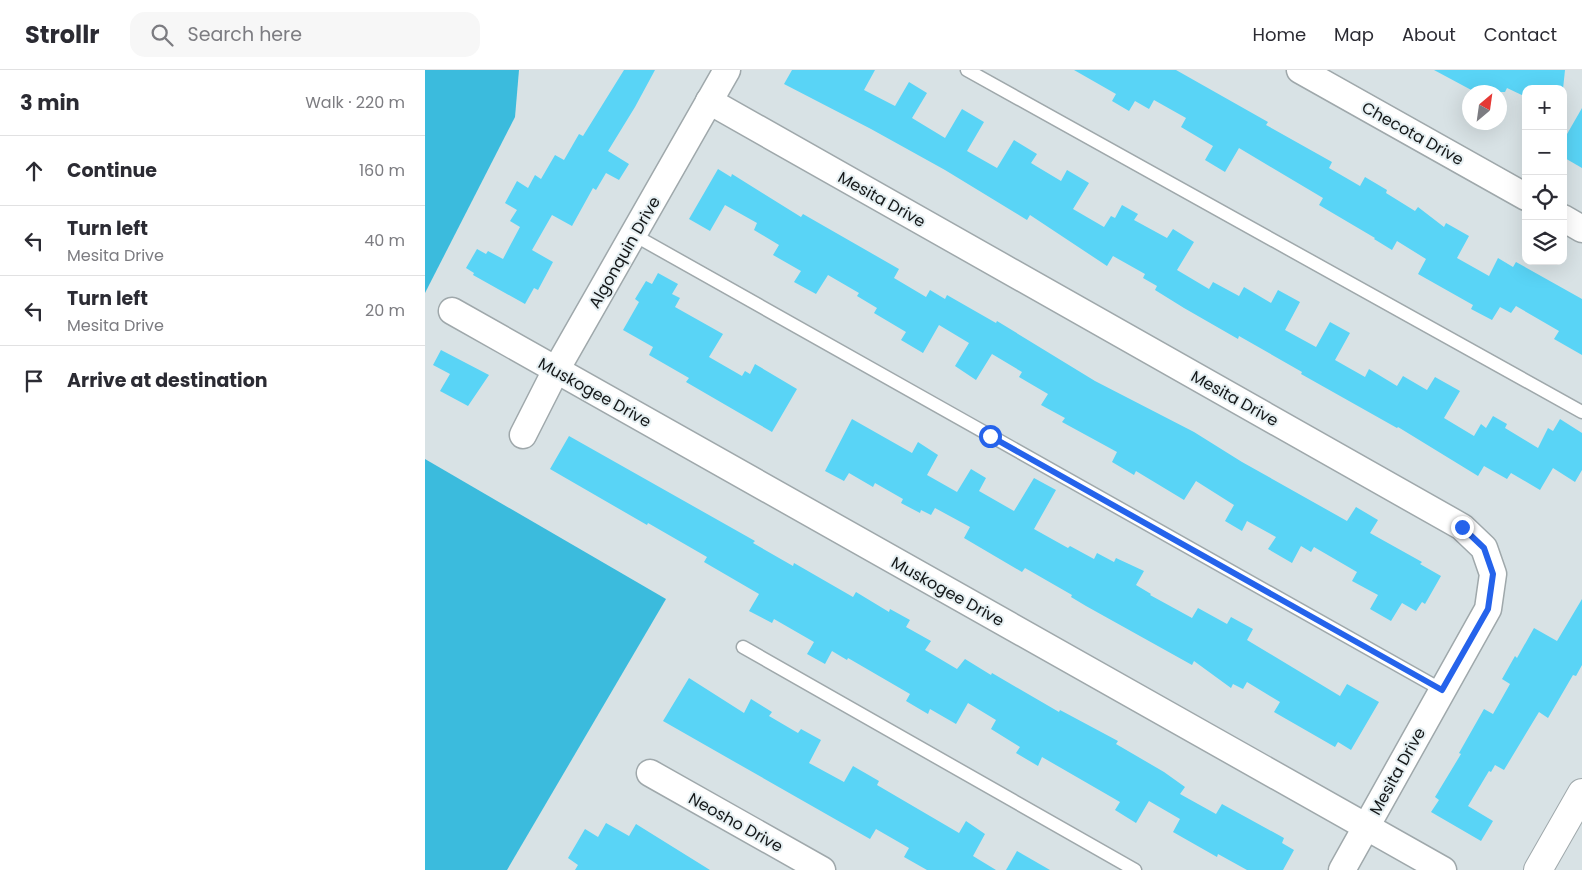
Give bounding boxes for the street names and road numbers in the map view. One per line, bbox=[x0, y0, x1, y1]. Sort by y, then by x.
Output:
street label: Checota Drive bbox=[1358, 96, 1468, 171]
street label: Mesita Drive bbox=[834, 166, 930, 233]
street label: Algonquin Drive bbox=[583, 192, 666, 312]
street label: Muskogee Drive bbox=[534, 352, 655, 433]
street label: Mesita Drive bbox=[1187, 365, 1283, 432]
street label: Muskogee Drive bbox=[887, 551, 1008, 632]
street label: Mesita Drive bbox=[1364, 723, 1431, 819]
street label: Neosho Drive bbox=[684, 787, 787, 858]

